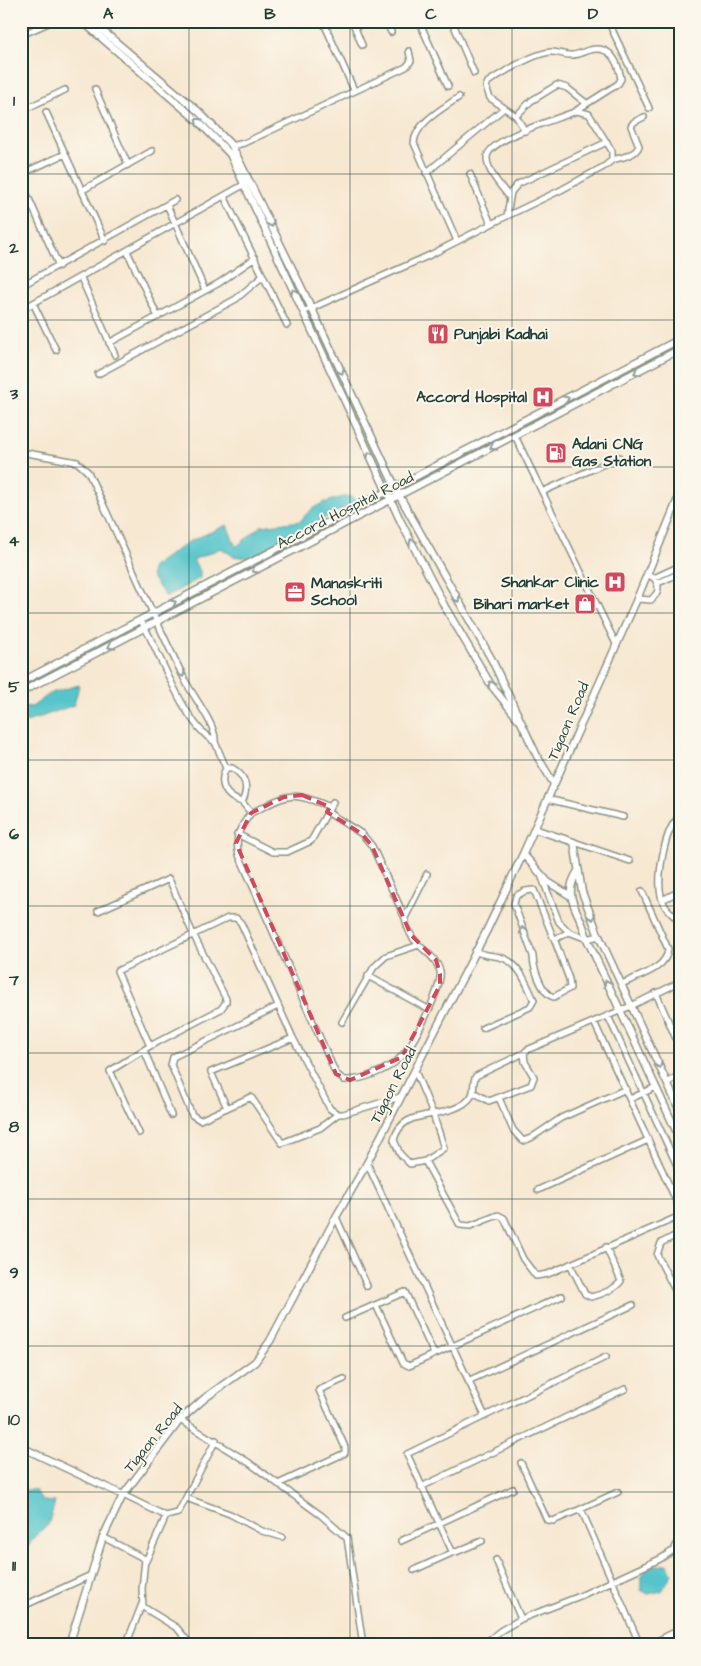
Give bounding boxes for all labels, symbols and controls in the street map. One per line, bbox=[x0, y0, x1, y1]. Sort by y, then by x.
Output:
text: A bbox=[103, 3, 114, 25]
text: B bbox=[264, 3, 276, 25]
text: C bbox=[425, 3, 437, 25]
text: D bbox=[588, 3, 599, 25]
text: 1 bbox=[13, 90, 16, 112]
one-way arrow bbox=[194, 118, 203, 127]
one-way arrow bbox=[265, 219, 275, 228]
text: 2 bbox=[8, 237, 19, 259]
one-way arrow bbox=[289, 288, 300, 297]
restaurant icon: Punjabi Kadhai bbox=[426, 322, 450, 346]
place label: Punjabi Kadhai bbox=[454, 324, 548, 345]
one-way arrow bbox=[335, 366, 345, 375]
one-way arrow bbox=[633, 366, 642, 376]
text: 3 bbox=[9, 383, 19, 405]
hospital icon: Accord Hospital bbox=[531, 385, 555, 409]
place label: Accord Hospital bbox=[416, 387, 528, 408]
one-way arrow bbox=[561, 395, 570, 405]
place label: Adani CNG Gas Station bbox=[572, 434, 652, 472]
one-way arrow bbox=[489, 441, 498, 451]
fuel station icon: Adani CNG Gas Station bbox=[544, 441, 568, 465]
one-way arrow bbox=[365, 451, 376, 460]
street label: Accord Hospital Road bbox=[273, 467, 418, 554]
text: 4 bbox=[9, 530, 20, 552]
one-way arrow bbox=[408, 539, 418, 548]
one-way arrow bbox=[251, 564, 260, 574]
hospital icon: Shankar Clinic bbox=[603, 570, 627, 594]
place label: Shankar Clinic bbox=[500, 572, 600, 593]
place label: Manaskriti School bbox=[310, 573, 383, 611]
office icon: Manaskriti School bbox=[283, 580, 307, 604]
shop icon: Bihari market bbox=[573, 592, 597, 616]
one-way arrow bbox=[451, 593, 461, 602]
place label: Bihari market bbox=[473, 594, 570, 615]
one-way arrow bbox=[168, 599, 177, 609]
one-way arrow bbox=[108, 640, 117, 650]
one-way arrow bbox=[176, 669, 186, 678]
text: 5 bbox=[8, 676, 20, 698]
street label: Tigaon Road bbox=[543, 678, 595, 764]
one-way arrow bbox=[487, 681, 497, 690]
text: 6 bbox=[9, 823, 19, 845]
one-way arrow bbox=[586, 912, 596, 921]
one-way arrow bbox=[519, 926, 529, 934]
text: 7 bbox=[8, 969, 19, 991]
one-way arrow bbox=[604, 980, 614, 989]
street label: Tigaon Road bbox=[365, 1043, 423, 1128]
one-way arrow bbox=[652, 1060, 663, 1069]
text: 8 bbox=[9, 1116, 20, 1138]
text: 9 bbox=[9, 1262, 19, 1284]
street label: Tigaon Road bbox=[119, 1399, 189, 1478]
text: 10 bbox=[8, 1409, 20, 1431]
text: 11 bbox=[12, 1555, 17, 1577]

